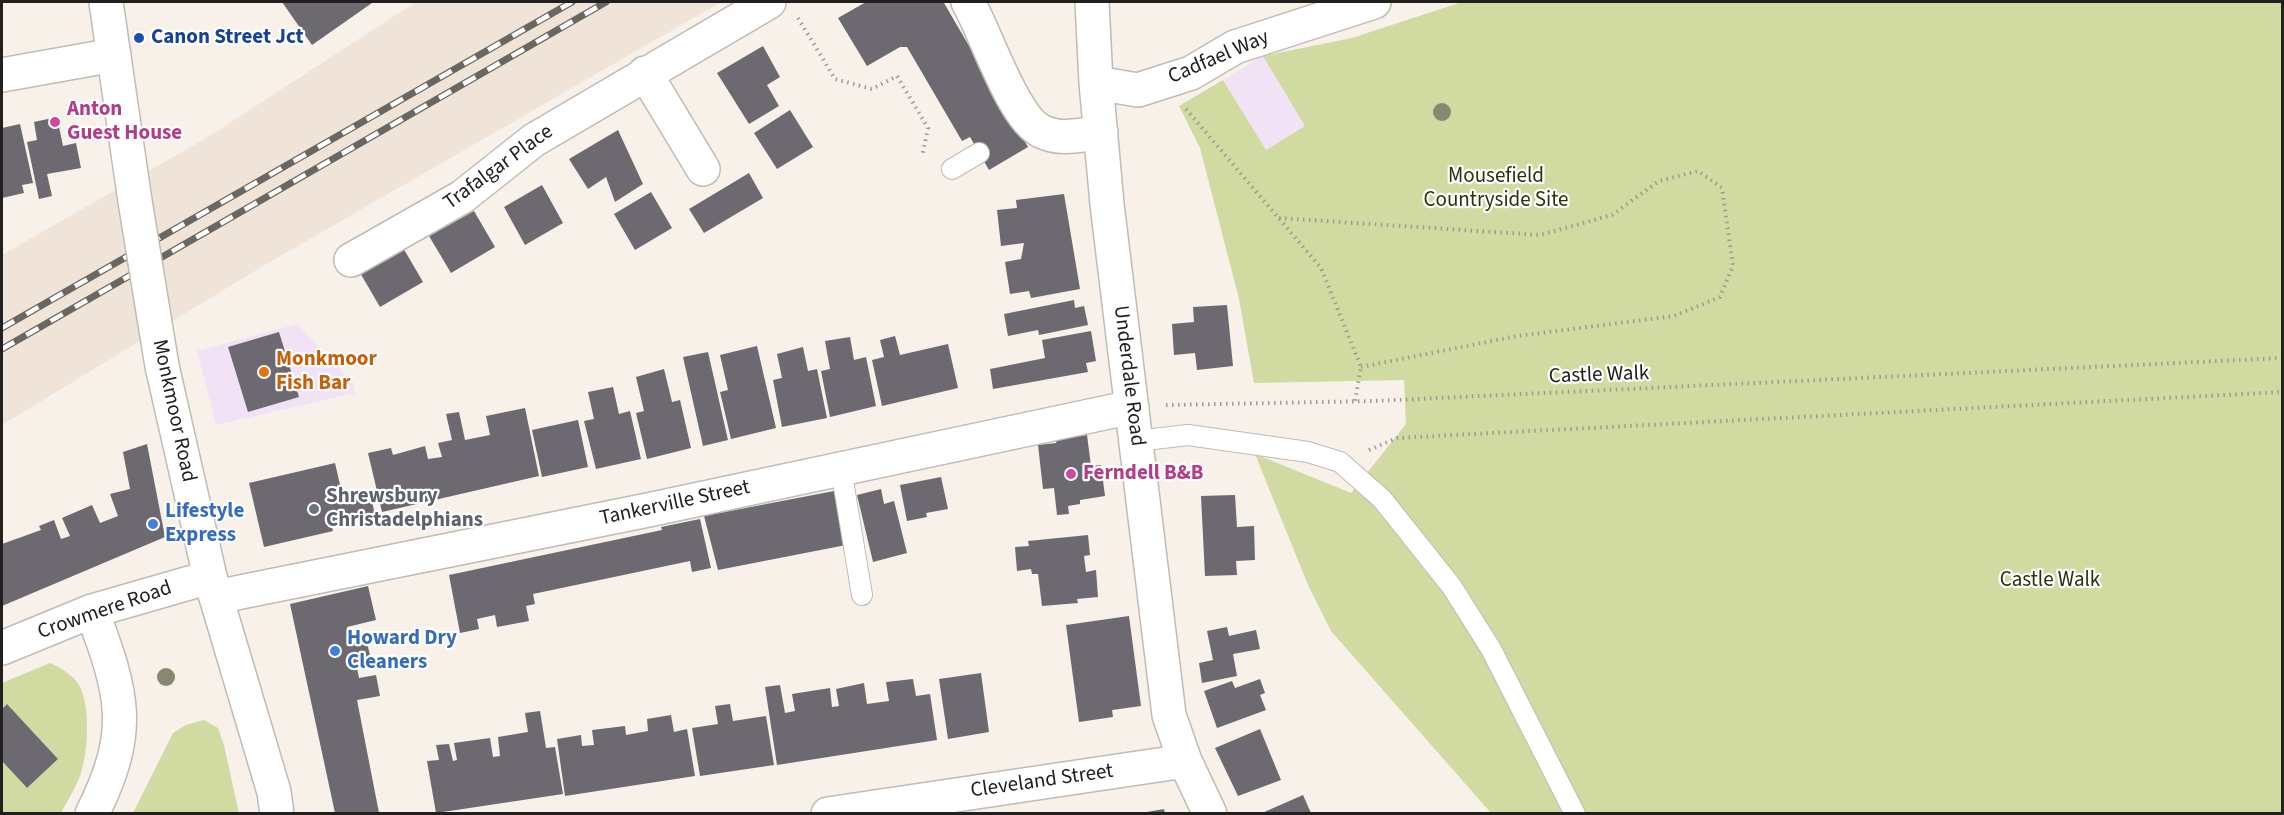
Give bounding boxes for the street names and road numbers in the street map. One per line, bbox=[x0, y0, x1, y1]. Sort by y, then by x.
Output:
street label: Cadfael Way bbox=[1165, 25, 1273, 91]
street label: Trafalgar Place bbox=[439, 120, 559, 216]
street label: Underdale Road bbox=[1107, 304, 1149, 448]
street label: Monkmoor Road bbox=[146, 337, 200, 485]
street label: Castle Walk bbox=[1548, 362, 1650, 390]
street label: Tankerville Street bbox=[598, 476, 752, 532]
street label: Crowmere Road bbox=[35, 576, 175, 646]
street label: Cleveland Street bbox=[969, 760, 1115, 804]

